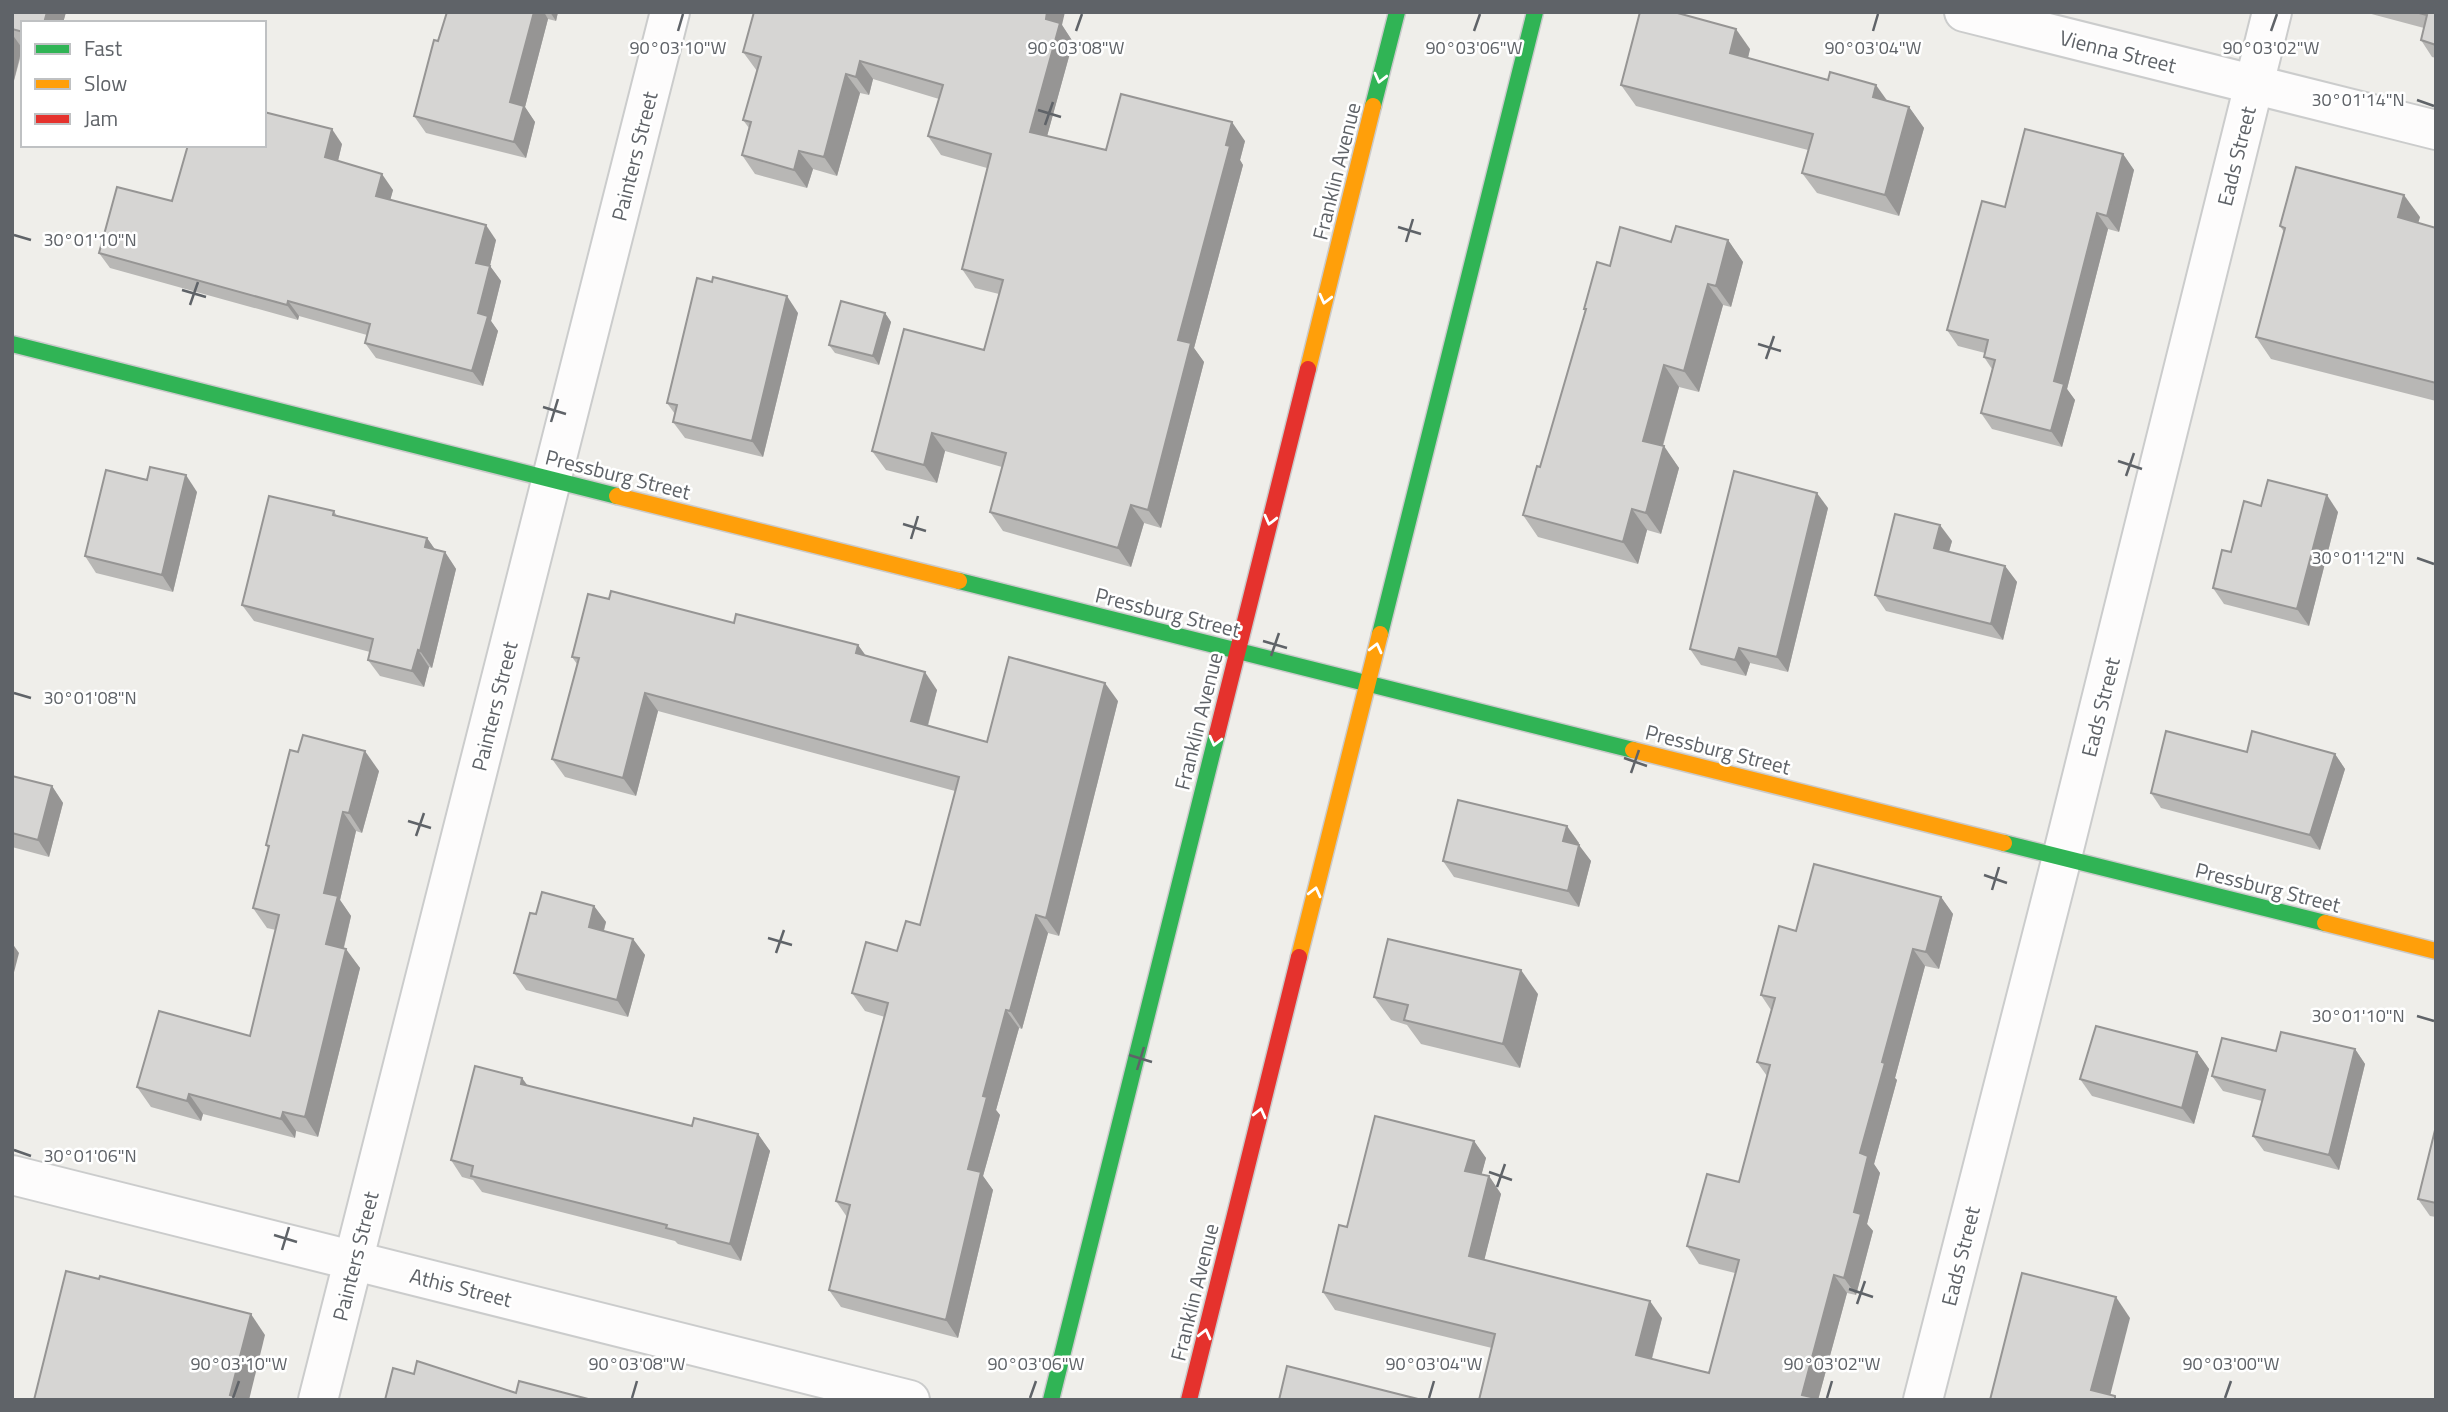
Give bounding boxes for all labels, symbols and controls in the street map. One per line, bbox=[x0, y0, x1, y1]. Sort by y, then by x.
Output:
legend bbox=[21, 21, 266, 147]
street label: Vienna Street bbox=[2056, 21, 2180, 81]
text: Fast bbox=[84, 32, 123, 64]
text: 90°03'10"W bbox=[630, 34, 727, 61]
text: 90°03'08"W bbox=[1028, 34, 1125, 61]
text: 90°03'06"W bbox=[1426, 34, 1523, 61]
text: 90°03'04"W bbox=[1825, 34, 1922, 61]
text: 90°03'02"W bbox=[2223, 34, 2320, 61]
text: Slow bbox=[84, 67, 127, 99]
one-way arrow bbox=[1374, 72, 1389, 84]
text: 30°01'14"N bbox=[2311, 86, 2405, 113]
street label: Painters Street bbox=[602, 87, 666, 224]
street label: Franklin Avenue bbox=[1303, 99, 1369, 243]
text: Jam bbox=[84, 102, 118, 134]
street label: Eads Street bbox=[2208, 102, 2264, 209]
text: 30°01'10"N bbox=[43, 226, 137, 253]
one-way arrow bbox=[1319, 293, 1333, 305]
street label: Pressburg Street bbox=[542, 441, 695, 508]
one-way arrow bbox=[1264, 514, 1278, 526]
text: 30°01'12"N bbox=[2311, 544, 2405, 571]
street label: Pressburg Street bbox=[1092, 579, 1245, 646]
street label: Painters Street bbox=[462, 637, 526, 774]
one-way arrow bbox=[1368, 642, 1383, 654]
street label: Franklin Avenue bbox=[1165, 649, 1231, 793]
street label: Eads Street bbox=[2072, 653, 2128, 760]
text: 30°01'08"N bbox=[43, 684, 137, 711]
street label: Pressburg Street bbox=[1642, 716, 1795, 783]
one-way arrow bbox=[1209, 735, 1223, 747]
street label: Pressburg Street bbox=[2192, 854, 2345, 921]
one-way arrow bbox=[1307, 886, 1321, 898]
text: 30°01'10"N bbox=[2311, 1002, 2405, 1029]
one-way arrow bbox=[1252, 1107, 1266, 1119]
text: 30°01'06"N bbox=[43, 1142, 137, 1169]
street label: Painters Street bbox=[323, 1187, 387, 1324]
street label: Eads Street bbox=[1932, 1202, 1988, 1309]
street label: Franklin Avenue bbox=[1161, 1220, 1227, 1364]
street label: Athis Street bbox=[407, 1259, 516, 1315]
one-way arrow bbox=[1197, 1328, 1211, 1340]
text: 90°03'10"W bbox=[191, 1350, 288, 1377]
text: 90°03'08"W bbox=[589, 1350, 686, 1377]
text: 90°03'06"W bbox=[988, 1350, 1085, 1377]
text: 90°03'04"W bbox=[1386, 1350, 1483, 1377]
text: 90°03'02"W bbox=[1784, 1350, 1881, 1377]
text: 90°03'00"W bbox=[2183, 1350, 2280, 1377]

